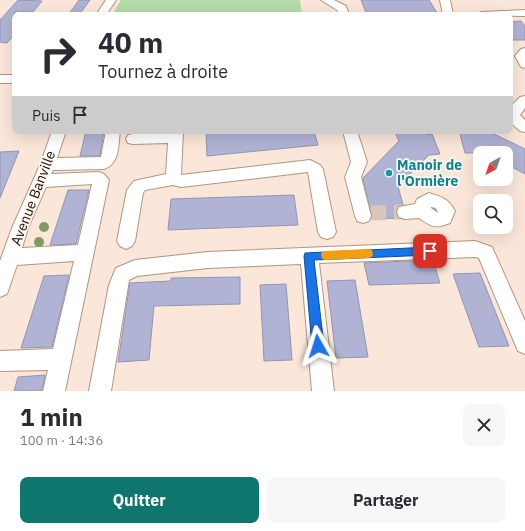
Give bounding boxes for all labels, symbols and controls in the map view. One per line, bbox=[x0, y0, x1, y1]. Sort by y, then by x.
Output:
text: 40 m bbox=[98, 24, 163, 61]
icon: right bbox=[32, 28, 84, 80]
text: Tournez à droite bbox=[98, 60, 228, 83]
icon: arrive bbox=[69, 104, 91, 126]
text: Puis bbox=[32, 106, 61, 125]
north arrow bbox=[473, 146, 513, 186]
map controls bbox=[473, 146, 513, 234]
street label: Avenue Banville bbox=[7, 148, 59, 248]
place label: Manoir de l'Ormière bbox=[397, 156, 462, 190]
marker: Manoir de l'Ormière bbox=[384, 168, 394, 178]
button: search bbox=[473, 194, 513, 234]
pin bbox=[413, 234, 447, 268]
icon: arrive bbox=[419, 240, 441, 262]
position arrow bbox=[297, 325, 339, 367]
text: 1 min bbox=[20, 401, 83, 433]
button: close bbox=[463, 404, 505, 446]
text: 100 m · 14:36 bbox=[20, 432, 103, 449]
button: Quitter bbox=[20, 477, 259, 523]
button: Partager bbox=[267, 477, 505, 523]

